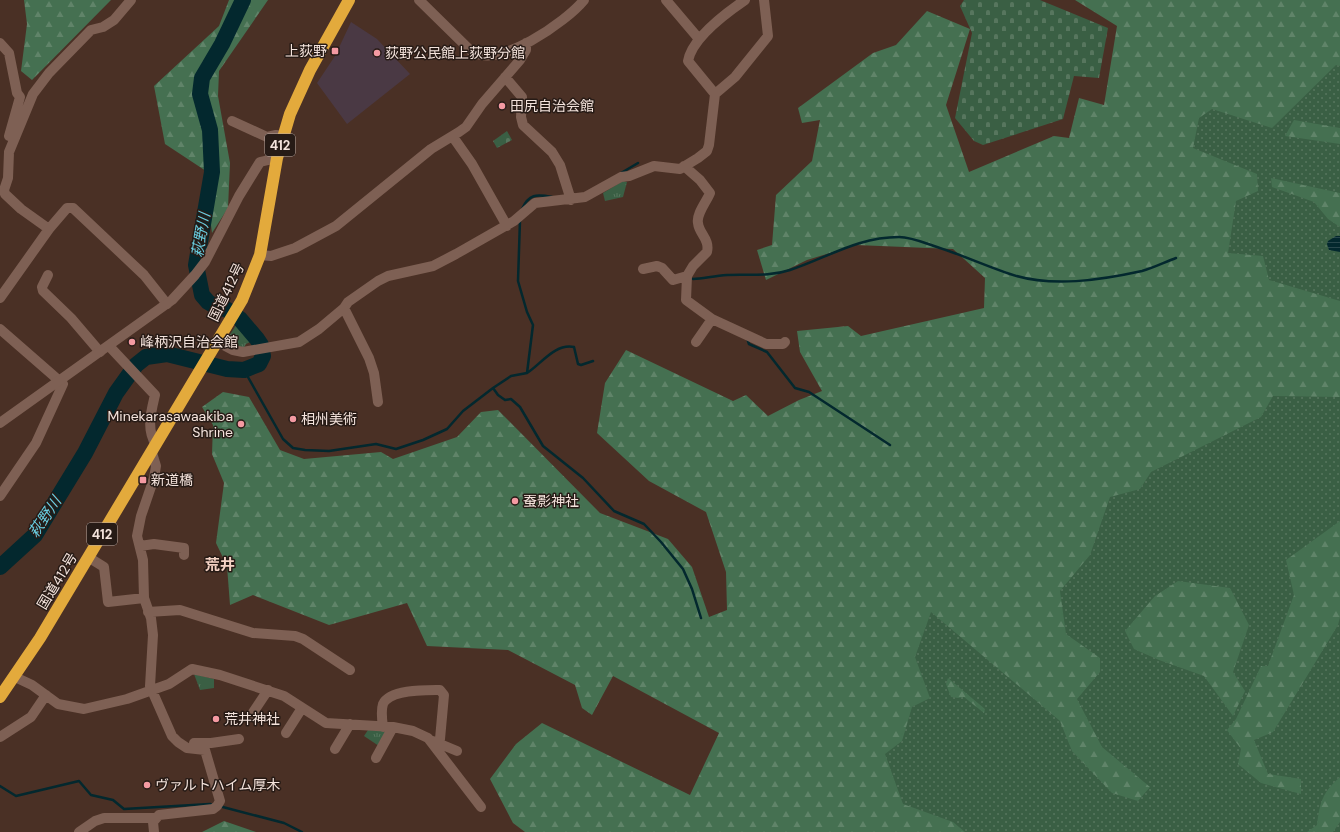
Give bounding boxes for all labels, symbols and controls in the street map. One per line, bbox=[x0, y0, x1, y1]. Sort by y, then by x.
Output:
place label: 上荻野 bbox=[285, 42, 327, 60]
place label: 荻野公民館上荻野分館 bbox=[385, 44, 525, 62]
marker: 上荻野 bbox=[330, 46, 340, 56]
marker: 荻野公民館上荻野分館 bbox=[372, 48, 382, 58]
place label: 田尻自治会館 bbox=[510, 97, 594, 115]
marker: 田尻自治会館 bbox=[497, 101, 507, 111]
road number: 412 bbox=[265, 134, 295, 156]
water label: 萩野川 bbox=[187, 209, 215, 259]
street label: 国道412号 bbox=[204, 260, 248, 324]
place label: 峰柄沢自治会館 bbox=[140, 333, 238, 351]
marker: 峰柄沢自治会館 bbox=[127, 337, 137, 347]
place label: Minekarasawaakiba Shrine bbox=[108, 407, 233, 441]
place label: 相州美術 bbox=[301, 410, 357, 428]
marker: 相州美術 bbox=[288, 414, 298, 424]
marker: Minekarasawaakiba Shrine bbox=[236, 419, 246, 429]
place label: 新道橋 bbox=[151, 471, 193, 489]
marker: 新道橋 bbox=[138, 475, 148, 485]
water label: 萩野川 bbox=[24, 491, 67, 541]
place label: 蚕影神社 bbox=[523, 492, 579, 510]
marker: 蚕影神社 bbox=[510, 496, 520, 506]
road number: 412 bbox=[87, 523, 117, 545]
street label: 国道412号 bbox=[33, 549, 81, 613]
district label: 荒井 bbox=[205, 555, 235, 575]
place label: 荒井神社 bbox=[224, 710, 280, 728]
marker: 荒井神社 bbox=[211, 714, 221, 724]
place label: ヴァルトハイム厚木 bbox=[155, 776, 280, 794]
marker: ヴァルトハイム厚木 bbox=[142, 780, 152, 790]

